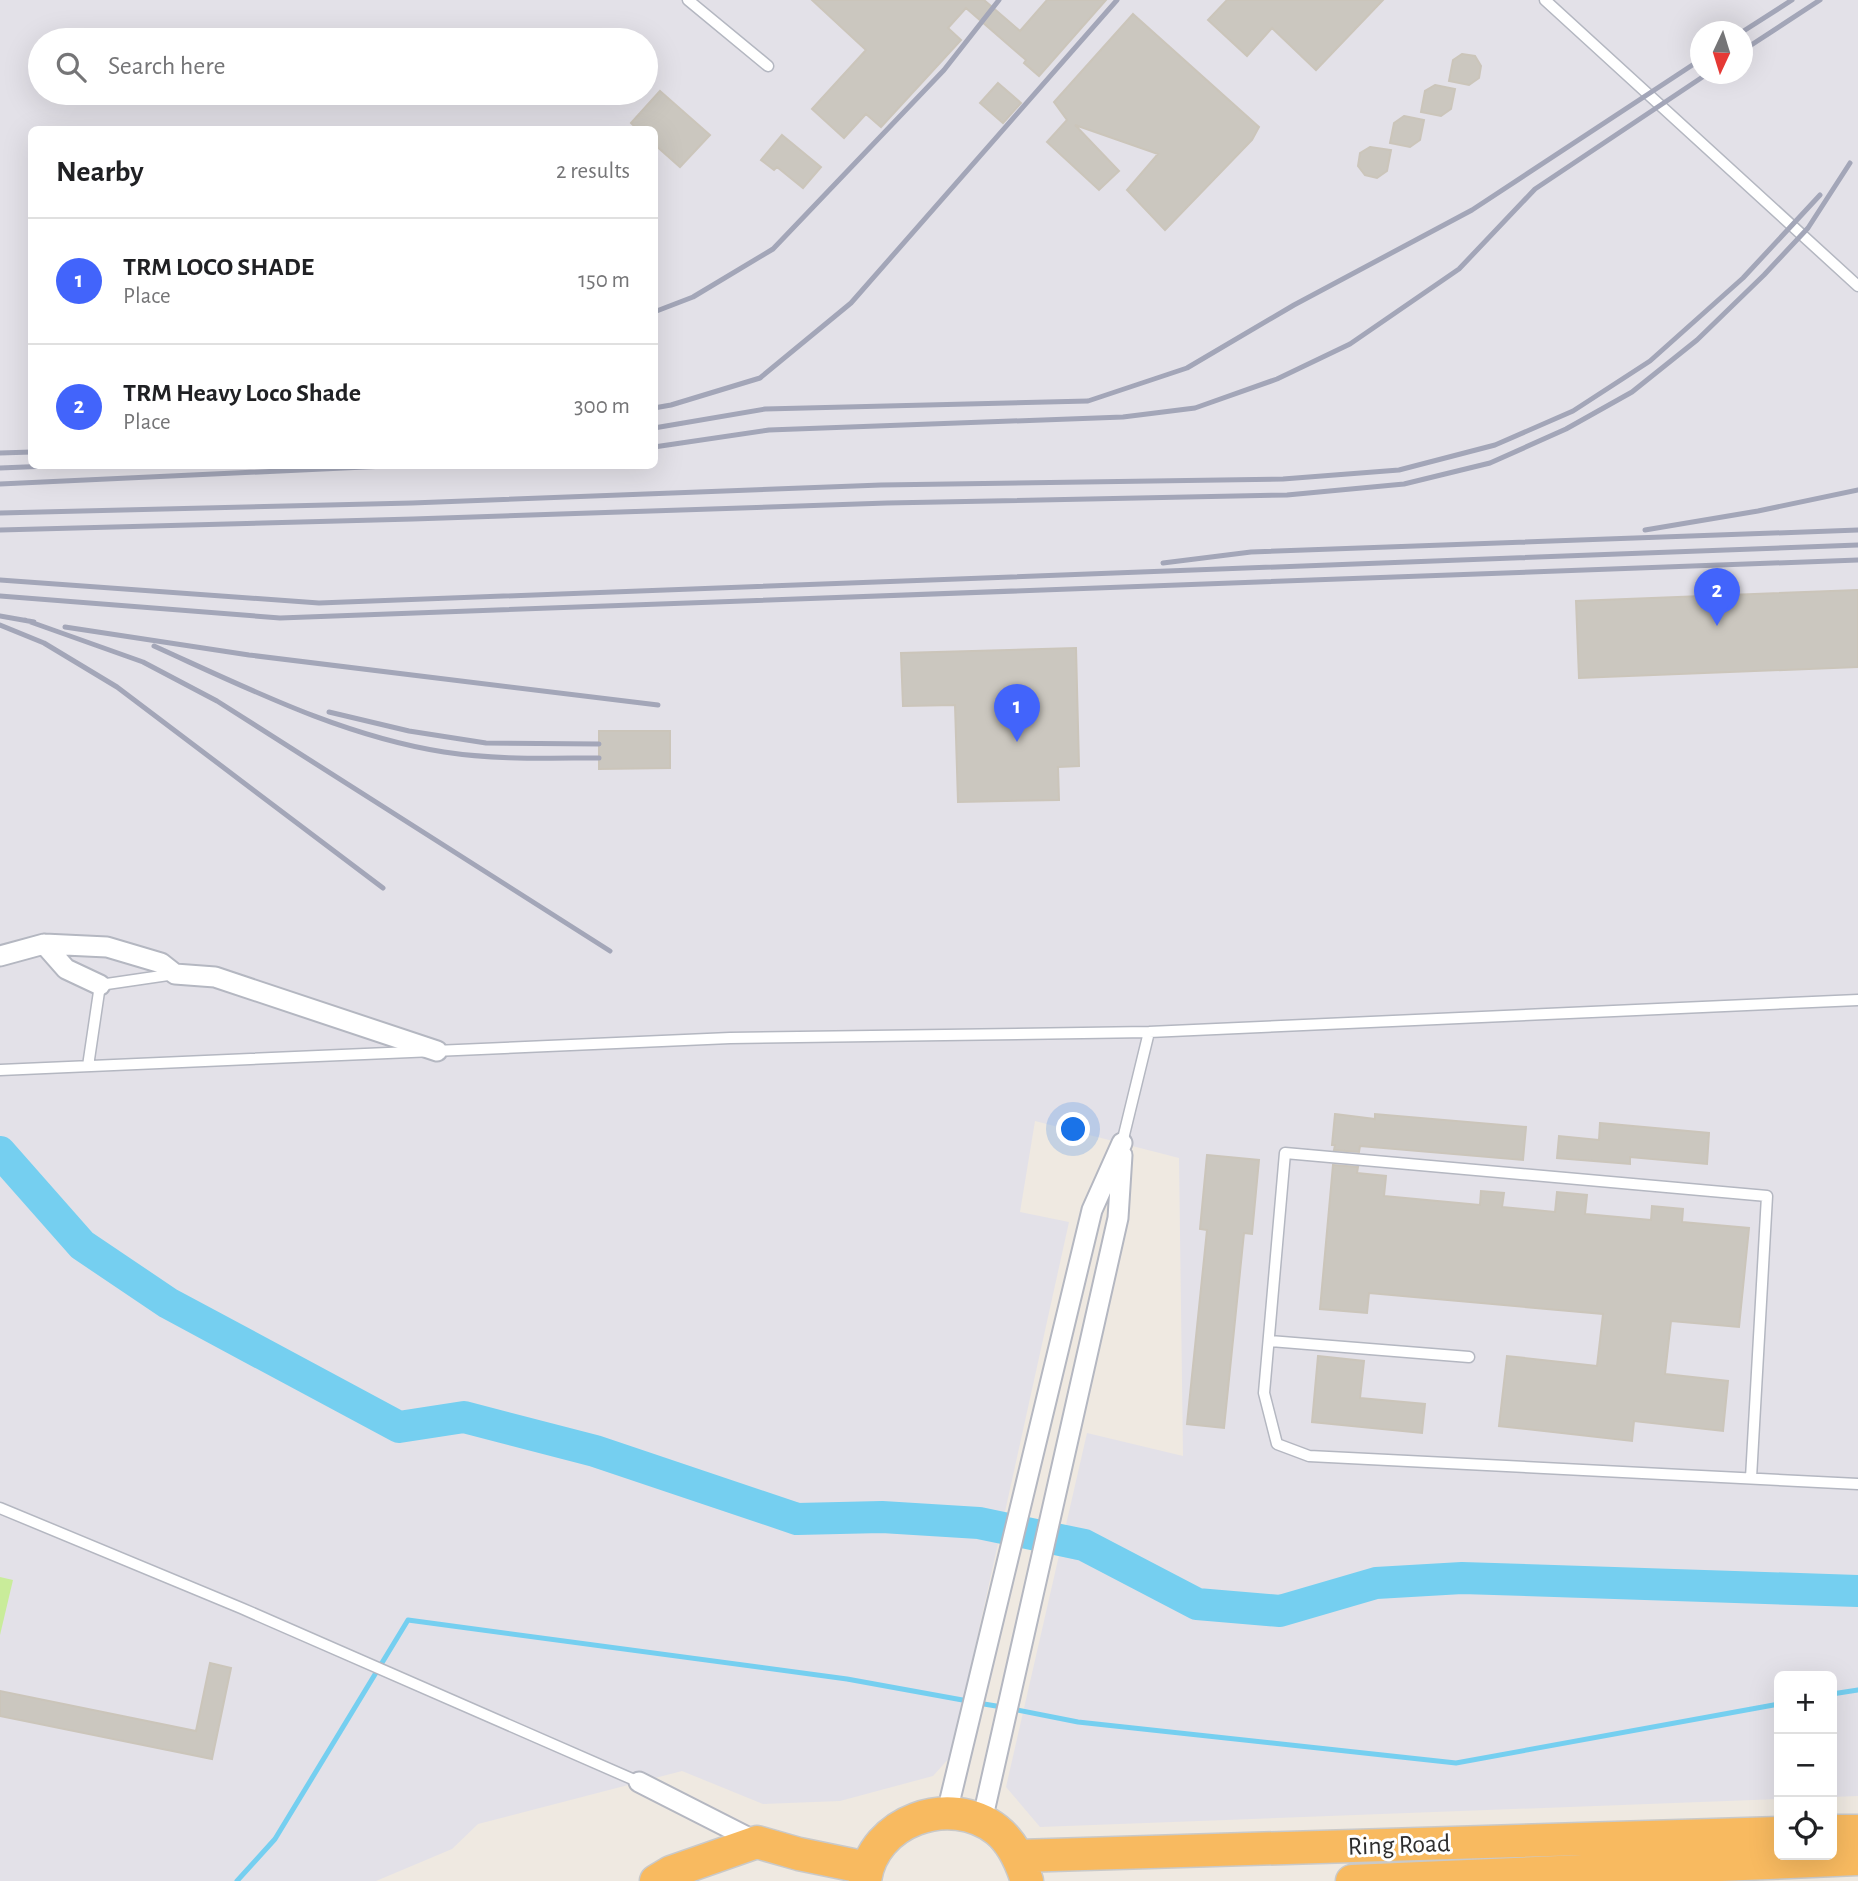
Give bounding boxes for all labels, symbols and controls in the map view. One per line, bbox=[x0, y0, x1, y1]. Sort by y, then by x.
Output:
north arrow bbox=[1690, 21, 1753, 84]
search box bbox=[28, 28, 658, 105]
icon: search bbox=[52, 48, 90, 86]
text: Search here bbox=[108, 53, 226, 79]
text: Nearby bbox=[56, 157, 144, 187]
text: 2 results bbox=[556, 160, 630, 183]
text: TRM LOCO SHADE bbox=[123, 254, 314, 280]
text: 1 bbox=[75, 269, 83, 292]
text: 150 m bbox=[578, 269, 630, 292]
text: Place bbox=[123, 285, 171, 308]
text: TRM Heavy Loco Shade bbox=[123, 380, 361, 406]
text: 2 bbox=[74, 395, 84, 418]
text: 300 m bbox=[574, 395, 630, 418]
text: Place bbox=[123, 411, 171, 434]
pin: 2 bbox=[1694, 568, 1740, 626]
pin: 1 bbox=[994, 684, 1040, 742]
your location bbox=[1056, 1112, 1090, 1146]
map controls bbox=[1774, 1671, 1837, 1860]
button: + bbox=[1774, 1671, 1837, 1734]
button: − bbox=[1774, 1734, 1837, 1797]
button: locate bbox=[1774, 1797, 1837, 1860]
street label: Ring Road bbox=[1347, 1830, 1451, 1860]

